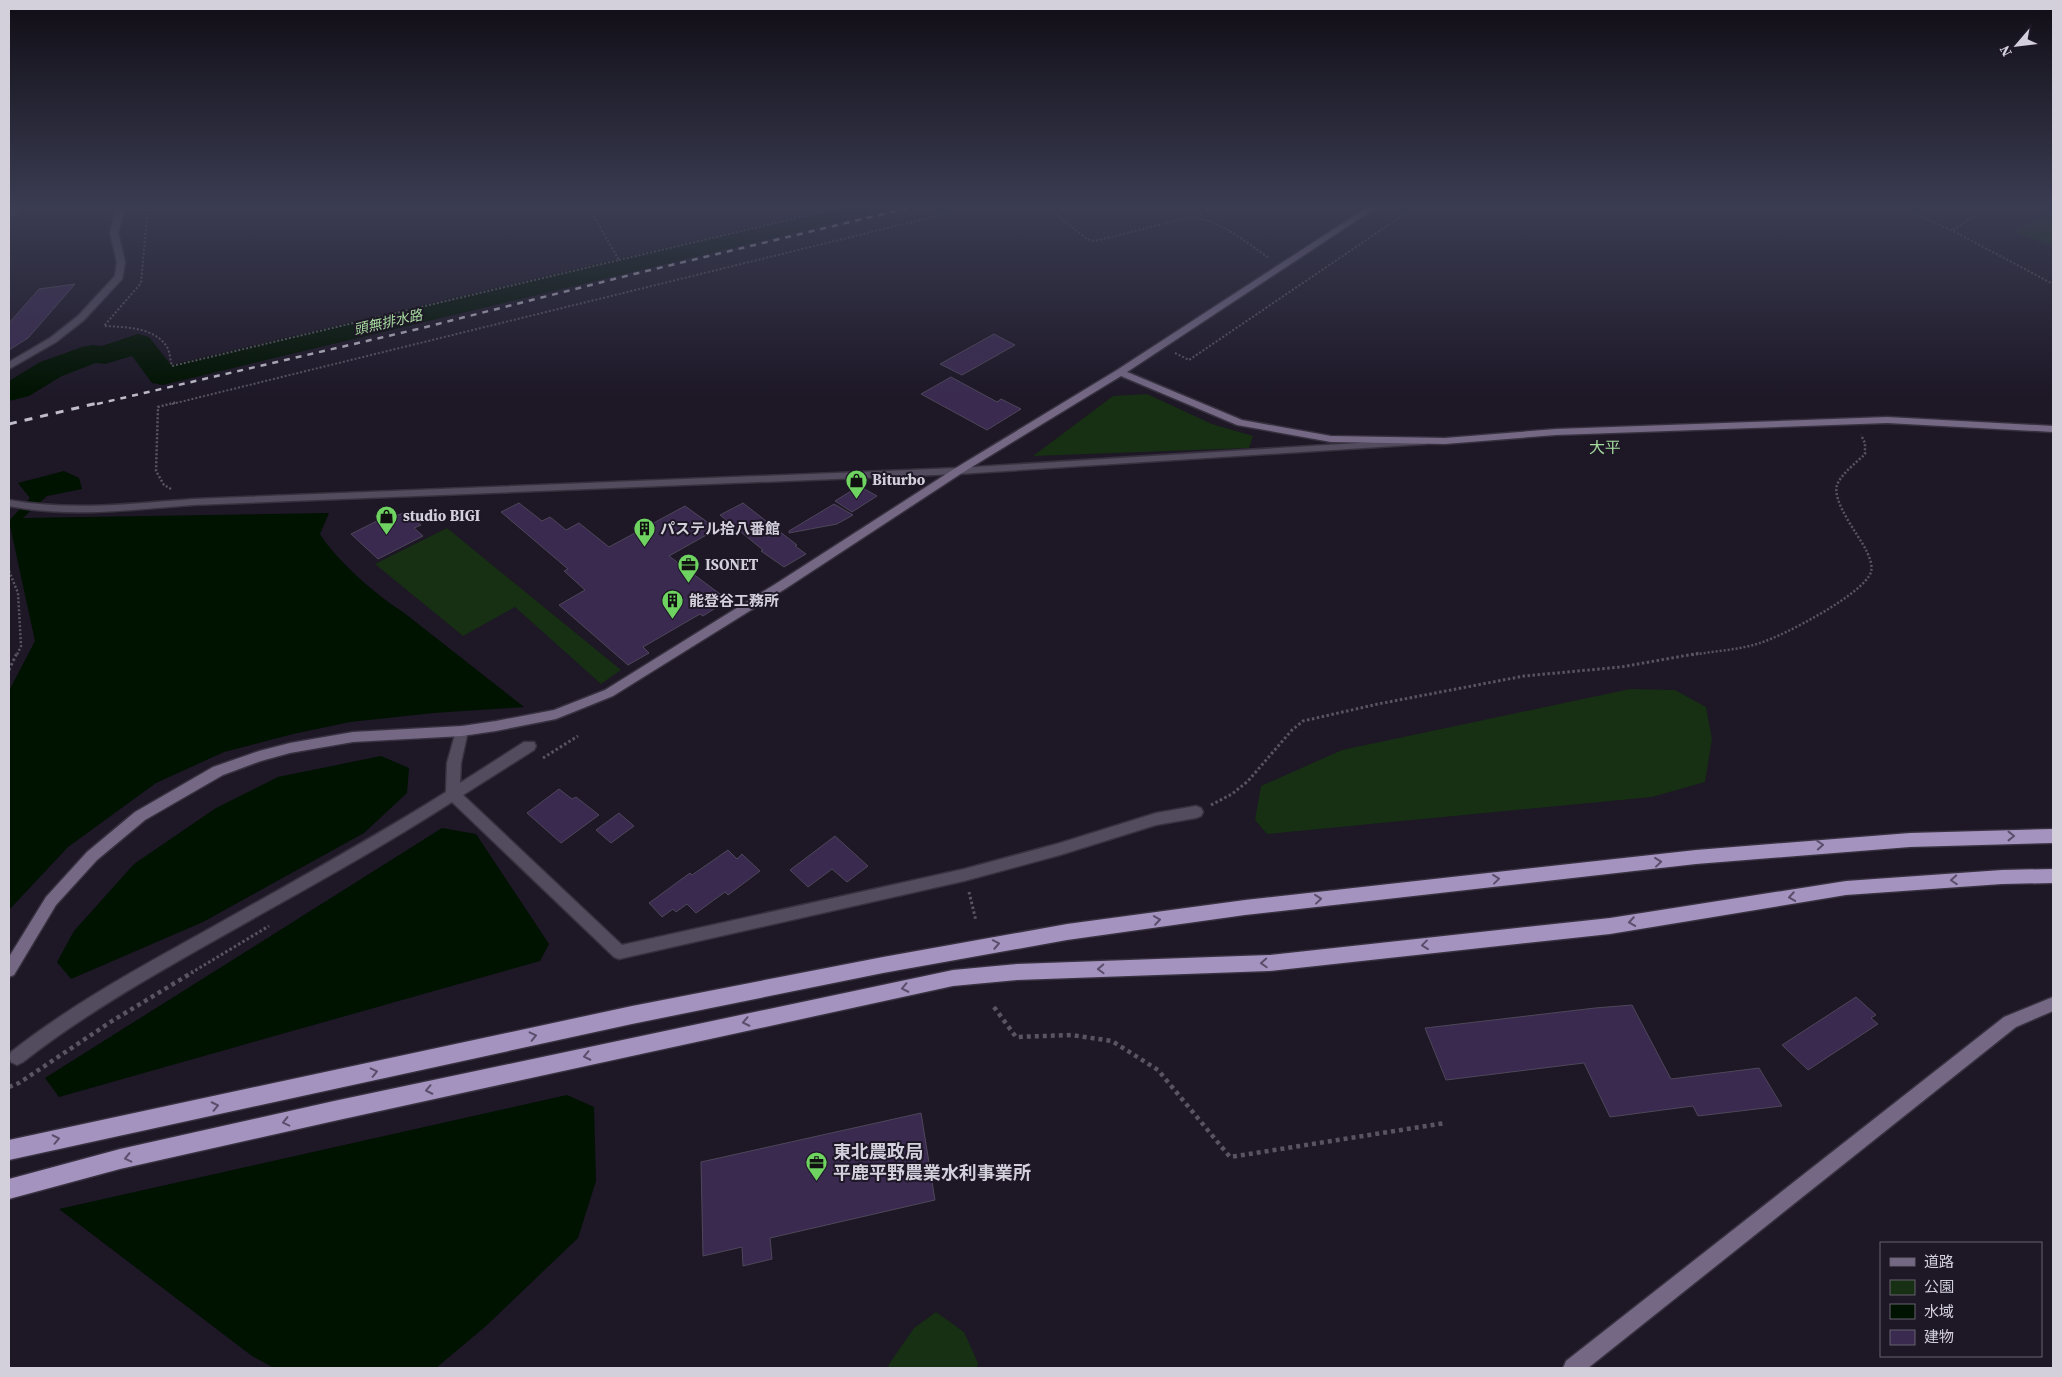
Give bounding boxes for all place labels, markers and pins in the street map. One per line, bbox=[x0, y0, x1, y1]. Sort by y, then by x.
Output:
shop icon: Biturbo bbox=[844, 468, 868, 499]
place label: Biturbo bbox=[872, 469, 926, 490]
shop icon: studio BIGI bbox=[375, 504, 399, 535]
place label: studio BIGI bbox=[403, 505, 481, 526]
building icon: パステル拾八番館 bbox=[632, 517, 656, 548]
place label: パステル拾八番館 bbox=[660, 518, 780, 539]
office icon: ISONET bbox=[677, 553, 701, 584]
place label: ISONET bbox=[705, 554, 759, 575]
building icon: 能登谷工務所 bbox=[661, 589, 685, 620]
place label: 能登谷工務所 bbox=[689, 590, 779, 611]
place label: 東北農政局 平鹿平野農業水利事業所 bbox=[833, 1139, 1031, 1185]
office icon: 東北農政局 平鹿平野農業水利事業所 bbox=[805, 1150, 829, 1181]

